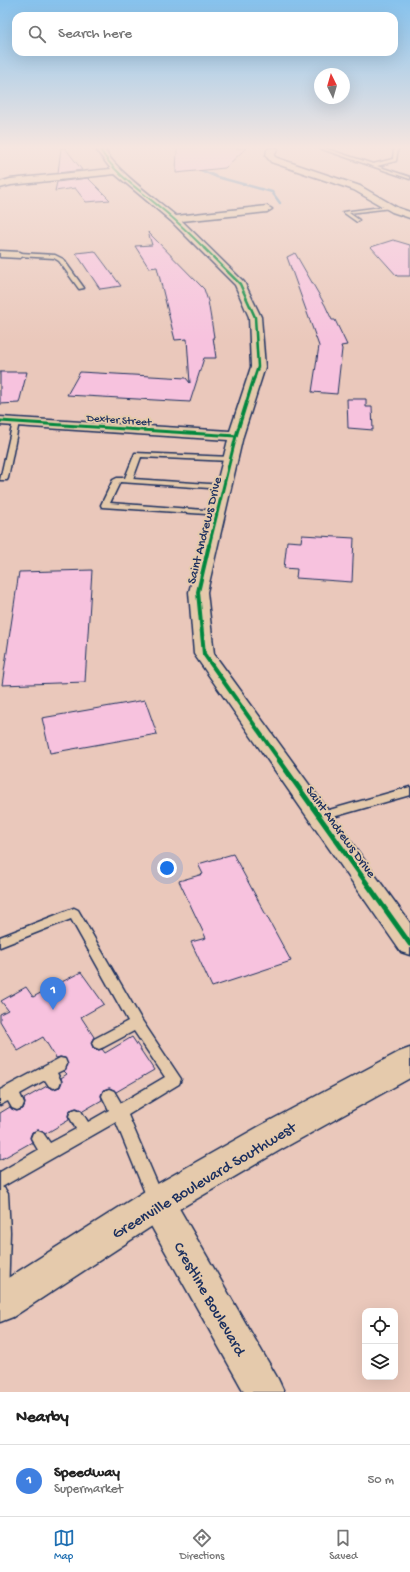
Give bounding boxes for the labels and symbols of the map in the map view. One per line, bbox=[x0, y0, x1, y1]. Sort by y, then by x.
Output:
north arrow bbox=[314, 68, 350, 104]
street label: Dexter Street bbox=[85, 413, 153, 429]
street label: Saint Andrews Drive bbox=[185, 475, 226, 586]
street label: Saint Andrews Drive bbox=[302, 784, 378, 881]
your location bbox=[157, 858, 177, 878]
pin: 1 bbox=[40, 977, 66, 1010]
street label: Greenville Boulevard Southwest bbox=[109, 1119, 302, 1245]
street label: Crestline Boulevard bbox=[168, 1239, 249, 1362]

